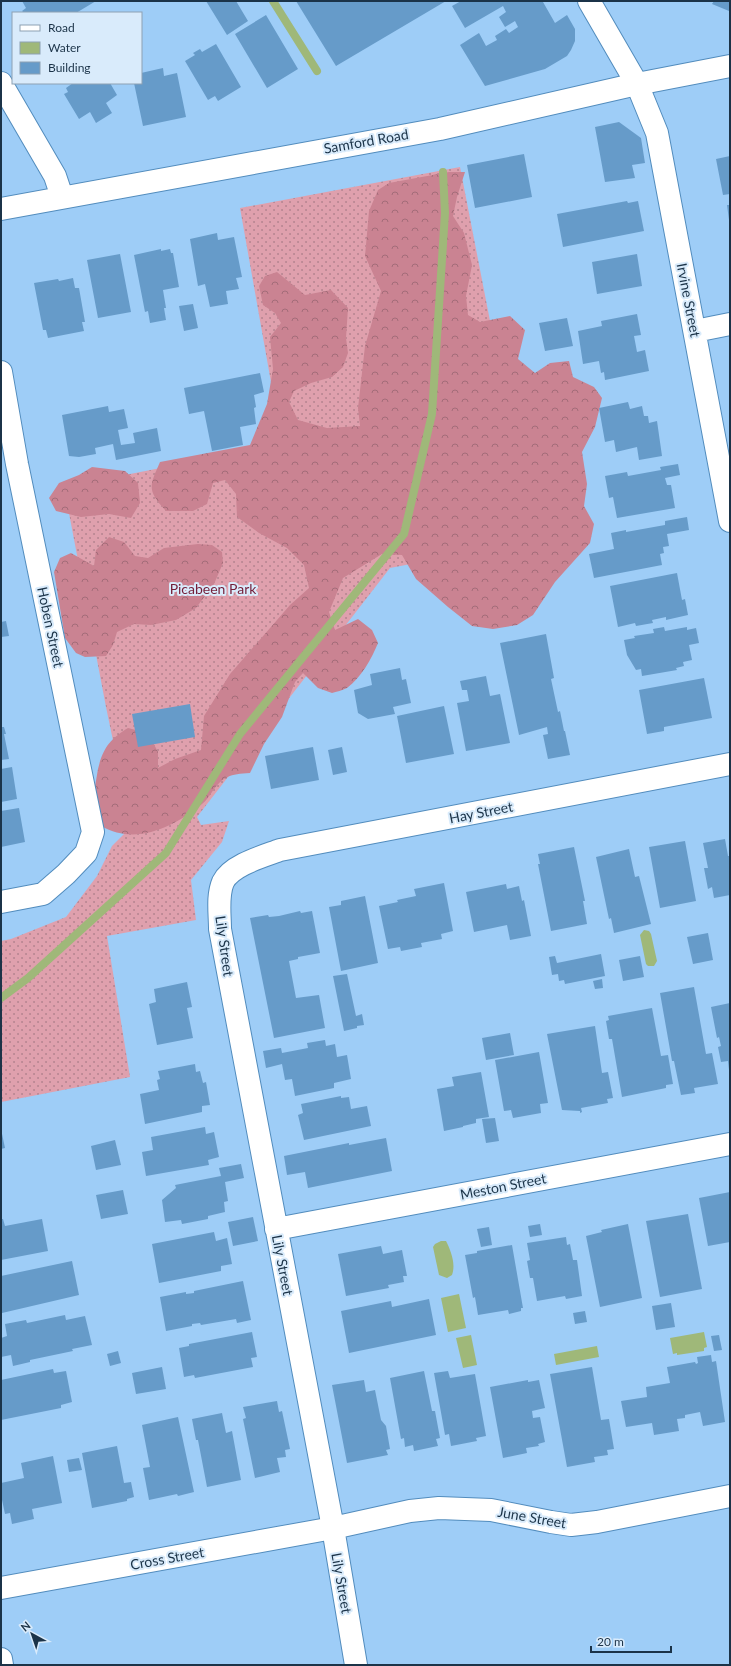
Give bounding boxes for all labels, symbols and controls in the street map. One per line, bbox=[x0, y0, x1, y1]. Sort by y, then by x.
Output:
legend bbox=[12, 12, 142, 84]
text: Road bbox=[48, 20, 75, 35]
text: Water bbox=[48, 40, 81, 55]
text: Building bbox=[48, 60, 91, 75]
street label: Samford Road bbox=[322, 125, 410, 157]
street label: Irvine Street bbox=[673, 261, 705, 339]
park label: Picabeen Park bbox=[170, 580, 257, 597]
street label: Hoben Street bbox=[34, 585, 68, 669]
street label: Hay Street bbox=[448, 797, 514, 827]
street label: Lily Street bbox=[212, 915, 238, 977]
street label: Meston Street bbox=[458, 1169, 548, 1203]
street label: Lily Street bbox=[269, 1233, 297, 1297]
street label: June Street bbox=[496, 1503, 568, 1531]
street label: Cross Street bbox=[129, 1543, 205, 1573]
street label: Lily Street bbox=[328, 1551, 356, 1615]
north arrow bbox=[12, 1614, 52, 1654]
text: N bbox=[18, 1618, 33, 1634]
scale bar bbox=[591, 1628, 671, 1654]
text: 20 m bbox=[597, 1634, 624, 1649]

